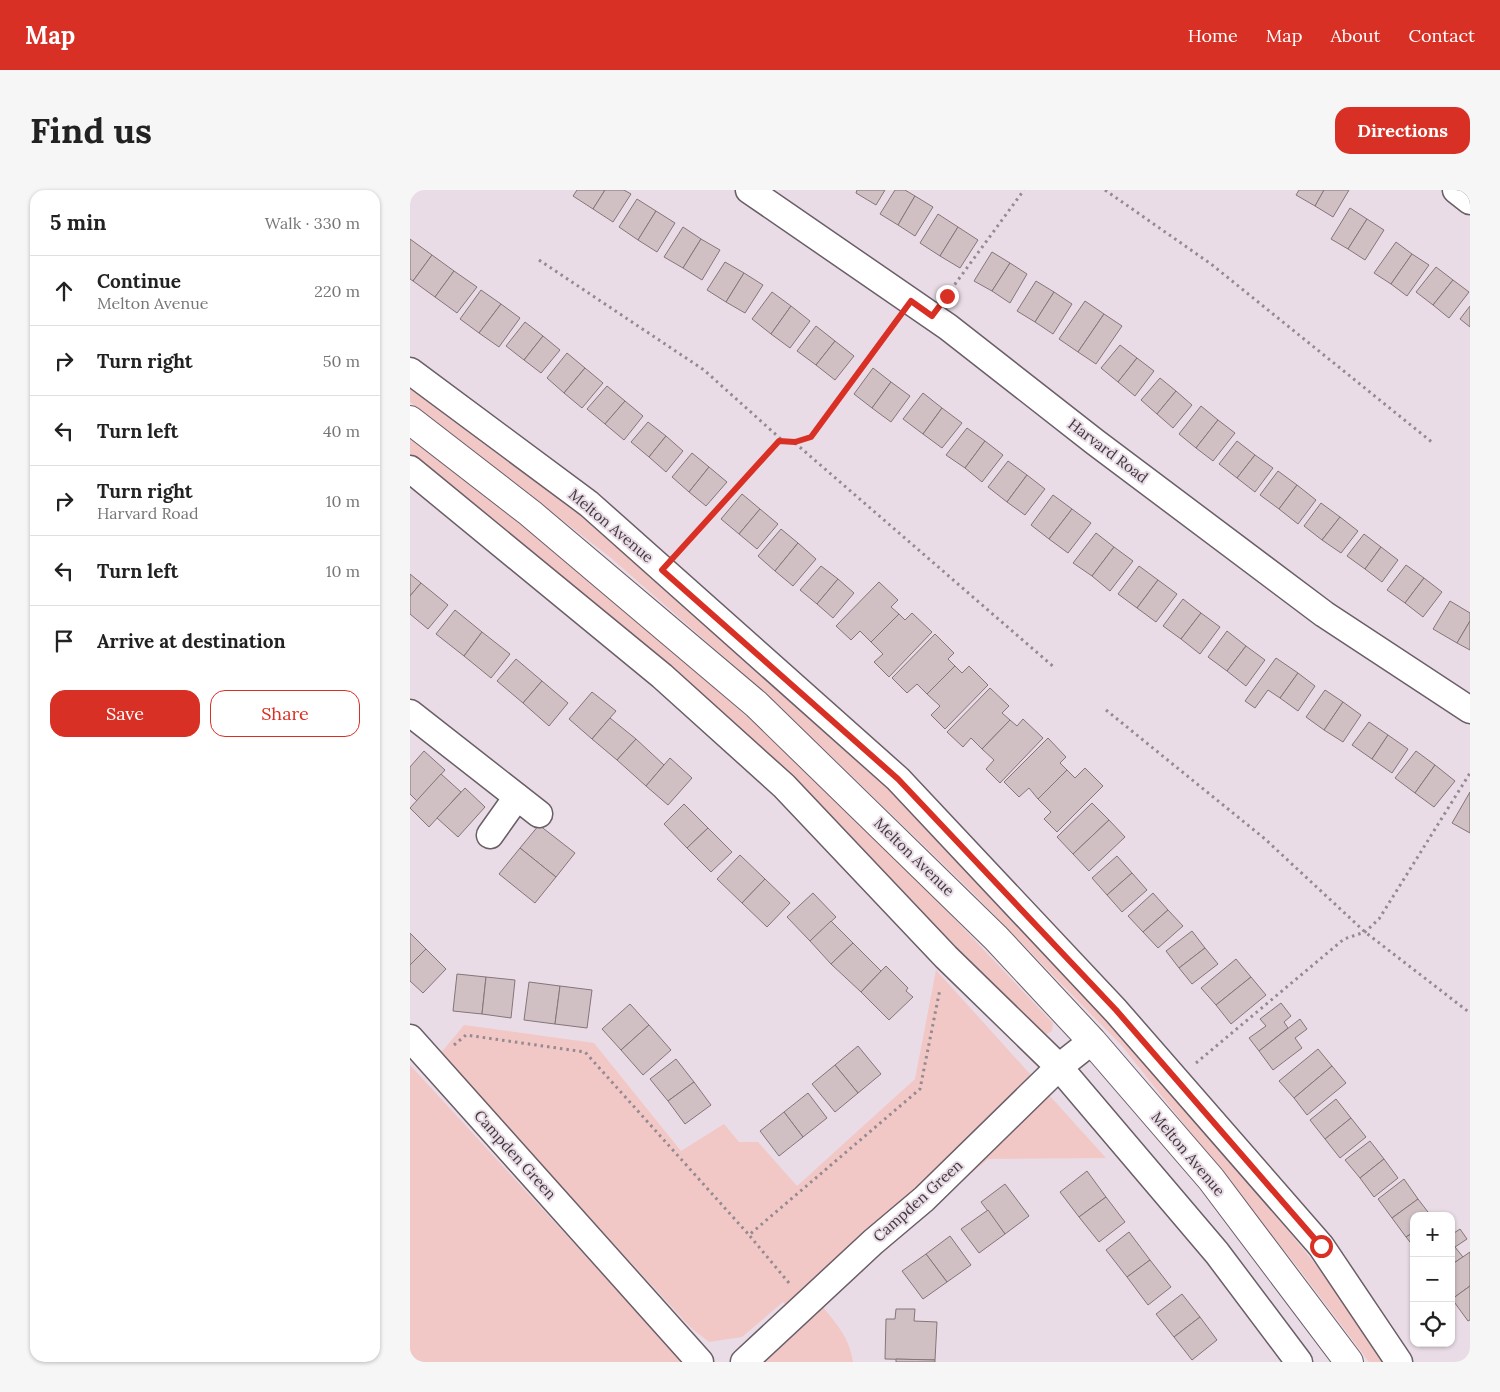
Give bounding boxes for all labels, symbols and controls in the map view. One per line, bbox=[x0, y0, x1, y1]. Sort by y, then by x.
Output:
text: Map bbox=[25, 20, 75, 51]
text: Home bbox=[1188, 24, 1238, 47]
text: Map bbox=[1266, 24, 1302, 47]
text: About bbox=[1330, 24, 1380, 47]
text: Contact bbox=[1408, 24, 1475, 47]
button: Directions bbox=[1335, 107, 1470, 154]
text: Find us bbox=[30, 108, 152, 153]
text: 5 min bbox=[50, 209, 106, 236]
text: Walk · 330 m bbox=[265, 213, 360, 233]
text: Continue bbox=[97, 269, 181, 293]
icon: ahead bbox=[50, 277, 78, 305]
text: 220 m bbox=[314, 281, 360, 301]
route end bbox=[936, 285, 959, 308]
text: Melton Avenue bbox=[97, 293, 208, 313]
icon: right bbox=[50, 347, 78, 375]
text: Turn right bbox=[97, 349, 193, 373]
text: 50 m bbox=[323, 351, 360, 371]
street label: Harvard Road bbox=[1065, 414, 1152, 487]
icon: left bbox=[50, 417, 78, 445]
text: Turn left bbox=[97, 419, 178, 443]
text: 40 m bbox=[323, 421, 360, 441]
text: Turn right bbox=[97, 479, 193, 503]
street label: Melton Avenue bbox=[565, 485, 657, 566]
icon: right bbox=[50, 487, 78, 515]
text: 10 m bbox=[326, 491, 360, 511]
text: Harvard Road bbox=[97, 503, 199, 523]
icon: left bbox=[50, 557, 78, 585]
text: Turn left bbox=[97, 559, 178, 583]
text: 10 m bbox=[326, 561, 360, 581]
icon: arrive bbox=[50, 627, 78, 655]
text: Arrive at destination bbox=[97, 629, 286, 653]
button: Save bbox=[50, 690, 200, 737]
button: Share bbox=[210, 690, 360, 737]
street label: Melton Avenue bbox=[870, 814, 959, 900]
street label: Campden Green bbox=[470, 1106, 561, 1203]
street label: Melton Avenue bbox=[1148, 1108, 1229, 1200]
street label: Campden Green bbox=[869, 1155, 966, 1246]
map controls bbox=[1410, 1212, 1455, 1347]
button: + bbox=[1410, 1212, 1455, 1257]
route start bbox=[1310, 1235, 1333, 1258]
button: − bbox=[1410, 1257, 1455, 1302]
button: locate bbox=[1410, 1302, 1455, 1347]

